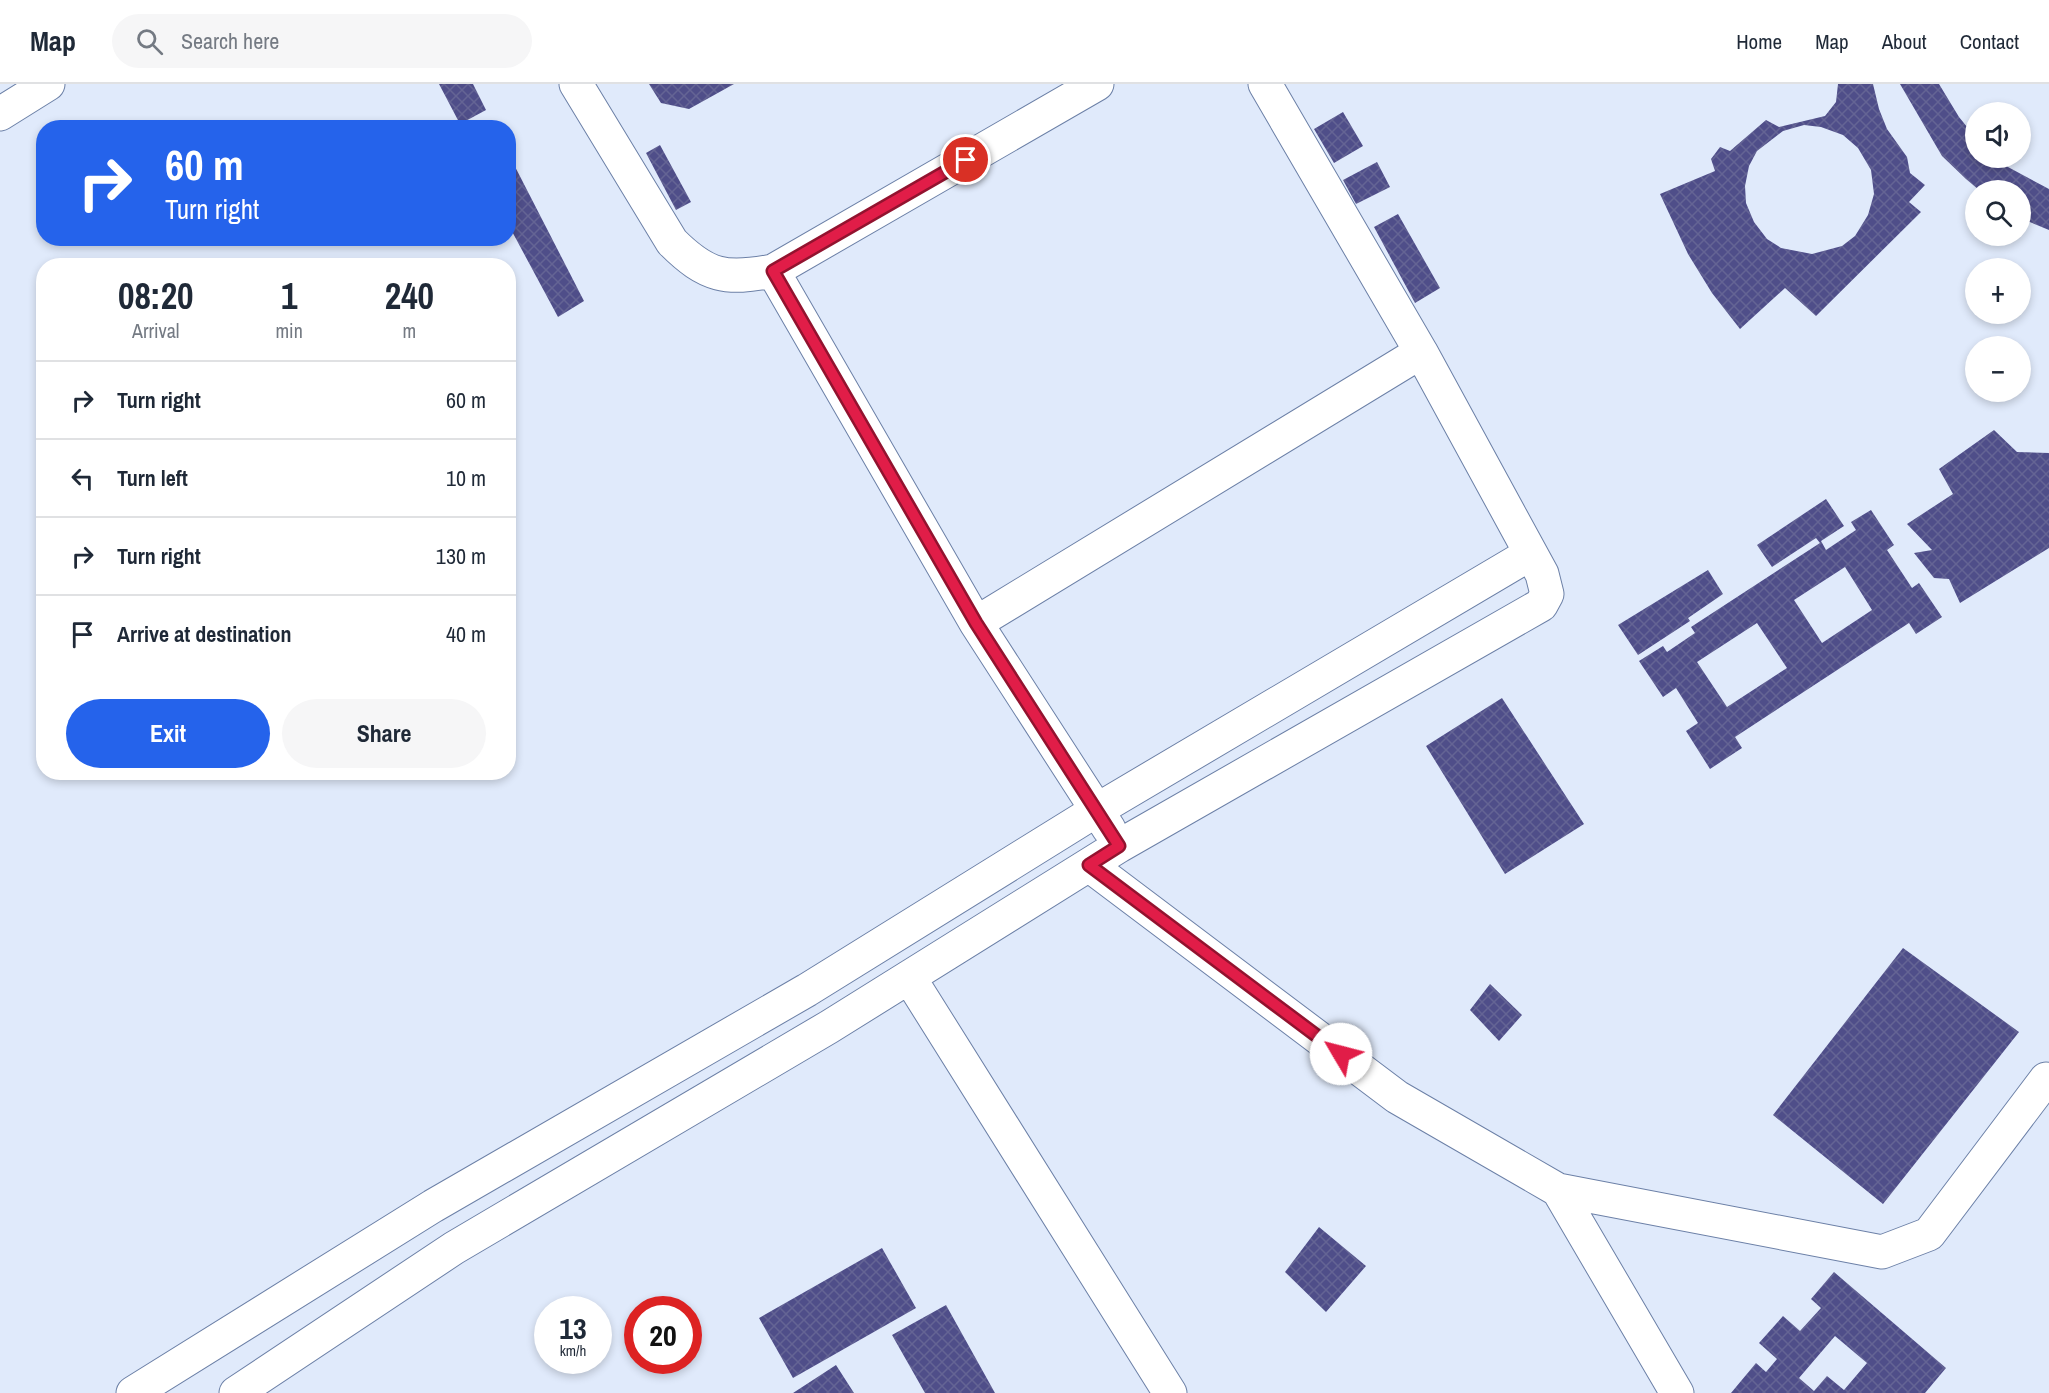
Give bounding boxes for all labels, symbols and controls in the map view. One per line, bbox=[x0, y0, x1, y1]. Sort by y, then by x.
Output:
search box bbox=[112, 14, 532, 68]
text: Map bbox=[30, 22, 76, 60]
icon: search bbox=[133, 25, 166, 58]
text: Search here bbox=[181, 26, 279, 56]
text: Home bbox=[1736, 27, 1782, 56]
text: Map bbox=[1815, 27, 1849, 56]
text: About bbox=[1882, 27, 1927, 56]
text: Contact bbox=[1960, 27, 2019, 56]
map controls bbox=[1965, 102, 2031, 402]
button: sound bbox=[1965, 102, 2031, 168]
pin bbox=[940, 134, 991, 185]
text: 60 m bbox=[165, 137, 244, 193]
icon: arrive bbox=[949, 143, 982, 176]
icon: right bbox=[66, 144, 144, 222]
button: search bbox=[1965, 180, 2031, 246]
text: Turn right bbox=[165, 191, 259, 227]
button: + bbox=[1965, 258, 2031, 324]
text: 08:20 bbox=[118, 272, 193, 320]
text: 1 bbox=[281, 272, 297, 320]
text: 240 bbox=[385, 272, 434, 320]
text: Arrival bbox=[132, 317, 179, 344]
text: min bbox=[275, 317, 303, 344]
text: m bbox=[403, 317, 416, 344]
button: − bbox=[1965, 336, 2031, 402]
icon: right bbox=[66, 384, 99, 417]
text: Turn right bbox=[117, 385, 201, 415]
text: 60 m bbox=[446, 385, 486, 415]
icon: left bbox=[66, 462, 99, 495]
text: Turn left bbox=[117, 463, 188, 493]
text: 10 m bbox=[446, 463, 486, 493]
icon: right bbox=[66, 540, 99, 573]
text: Turn right bbox=[117, 541, 201, 571]
text: 130 m bbox=[436, 541, 486, 571]
icon: arrive bbox=[66, 618, 99, 651]
text: Arrive at destination bbox=[117, 619, 291, 649]
text: 40 m bbox=[446, 619, 486, 649]
button: Exit bbox=[66, 699, 270, 768]
button: Share bbox=[282, 699, 486, 768]
position arrow bbox=[1309, 1022, 1373, 1086]
speed limit sign: 20 bbox=[624, 1296, 702, 1374]
text: 13 bbox=[559, 1308, 587, 1348]
text: km/h bbox=[560, 1340, 586, 1361]

